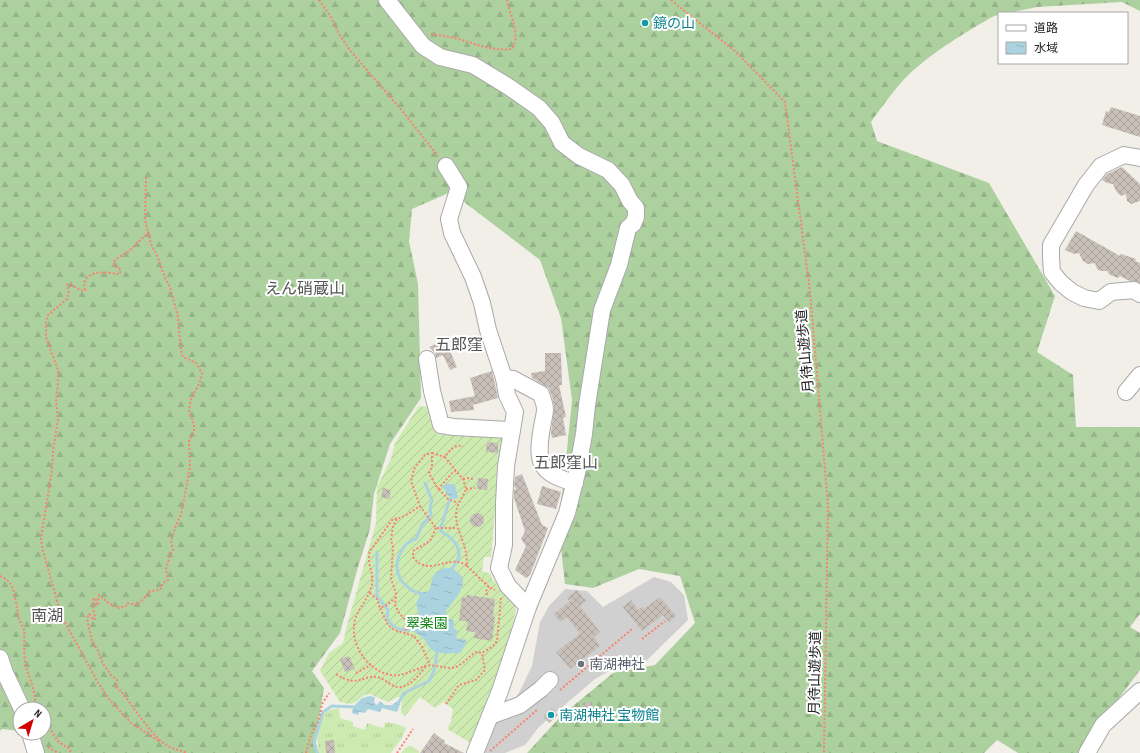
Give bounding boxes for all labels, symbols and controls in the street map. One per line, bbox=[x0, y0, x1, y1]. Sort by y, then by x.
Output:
legend bbox=[998, 12, 1128, 64]
place label: 鏡の山 bbox=[653, 15, 695, 32]
marker: 鏡の山 bbox=[640, 18, 650, 28]
text: 道路 bbox=[1034, 21, 1058, 36]
text: 水域 bbox=[1034, 41, 1058, 56]
district label: えん硝蔵山 bbox=[265, 280, 345, 299]
street label: 月待山遊歩道 bbox=[793, 308, 817, 394]
district label: 五郎窪 bbox=[435, 336, 483, 355]
district label: 五郎窪山 bbox=[534, 454, 598, 473]
district label: 南湖 bbox=[31, 607, 63, 626]
park label: 翠楽園 bbox=[406, 615, 448, 632]
street label: 月待山遊歩道 bbox=[806, 631, 824, 715]
place label: 南湖神社 bbox=[589, 656, 645, 673]
marker: 南湖神社 bbox=[576, 659, 586, 669]
north arrow bbox=[12, 701, 52, 741]
text: N bbox=[32, 707, 44, 721]
place label: 南湖神社 宝物館 bbox=[559, 707, 659, 724]
marker: 南湖神社 宝物館 bbox=[546, 710, 556, 720]

